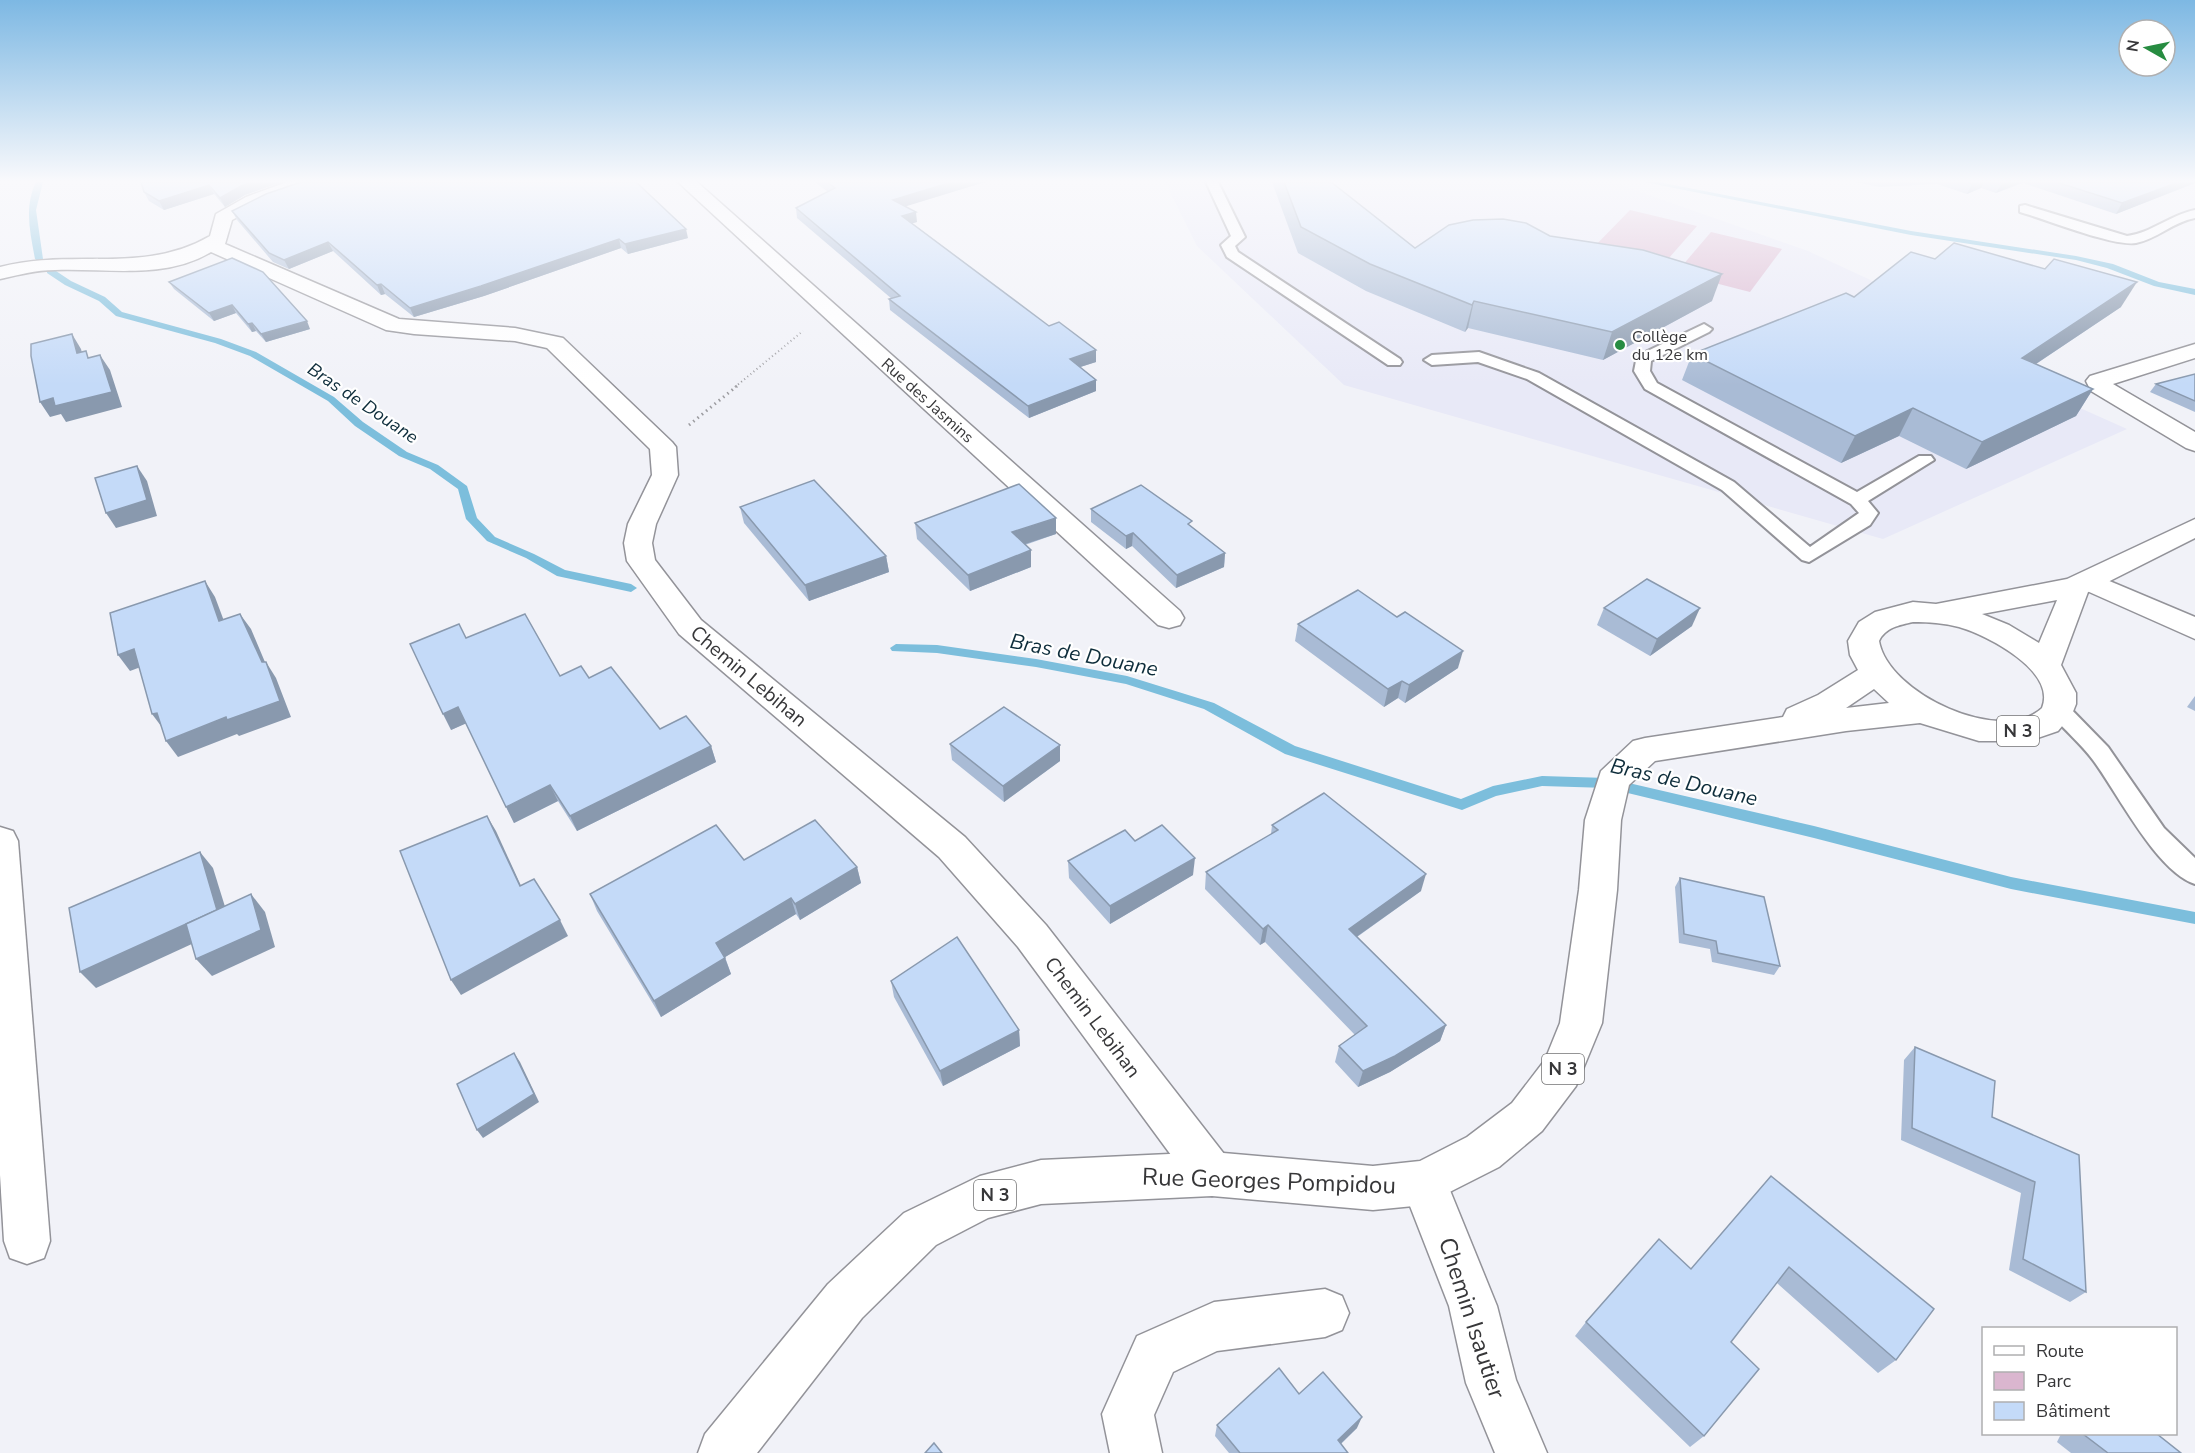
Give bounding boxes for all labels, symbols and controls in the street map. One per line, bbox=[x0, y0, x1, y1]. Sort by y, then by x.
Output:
north arrow bbox=[2117, 18, 2177, 78]
text: N bbox=[2121, 38, 2145, 53]
place label: Collège du 12e km bbox=[1632, 326, 1708, 366]
marker: Collège du 12e km bbox=[1613, 338, 1627, 352]
street label: Rue des Jasmins bbox=[876, 353, 978, 448]
water label: Bras de Douane bbox=[303, 357, 423, 449]
street label: Chemin Lebihan bbox=[685, 620, 813, 733]
water label: Bras de Douane bbox=[1008, 627, 1160, 683]
road number: N 3 bbox=[1997, 716, 2039, 746]
water label: Bras de Douane bbox=[1608, 751, 1760, 813]
street label: Chemin Lebihan bbox=[1038, 951, 1147, 1083]
road number: N 3 bbox=[1542, 1054, 1584, 1084]
street label: Rue Georges Pompidou bbox=[1142, 1161, 1396, 1201]
road number: N 3 bbox=[974, 1180, 1016, 1210]
street label: Chemin Isautier bbox=[1431, 1233, 1513, 1403]
legend bbox=[1982, 1327, 2177, 1435]
text: Route bbox=[2036, 1339, 2084, 1363]
text: Parc bbox=[2036, 1369, 2071, 1393]
text: Bâtiment bbox=[2036, 1399, 2110, 1423]

